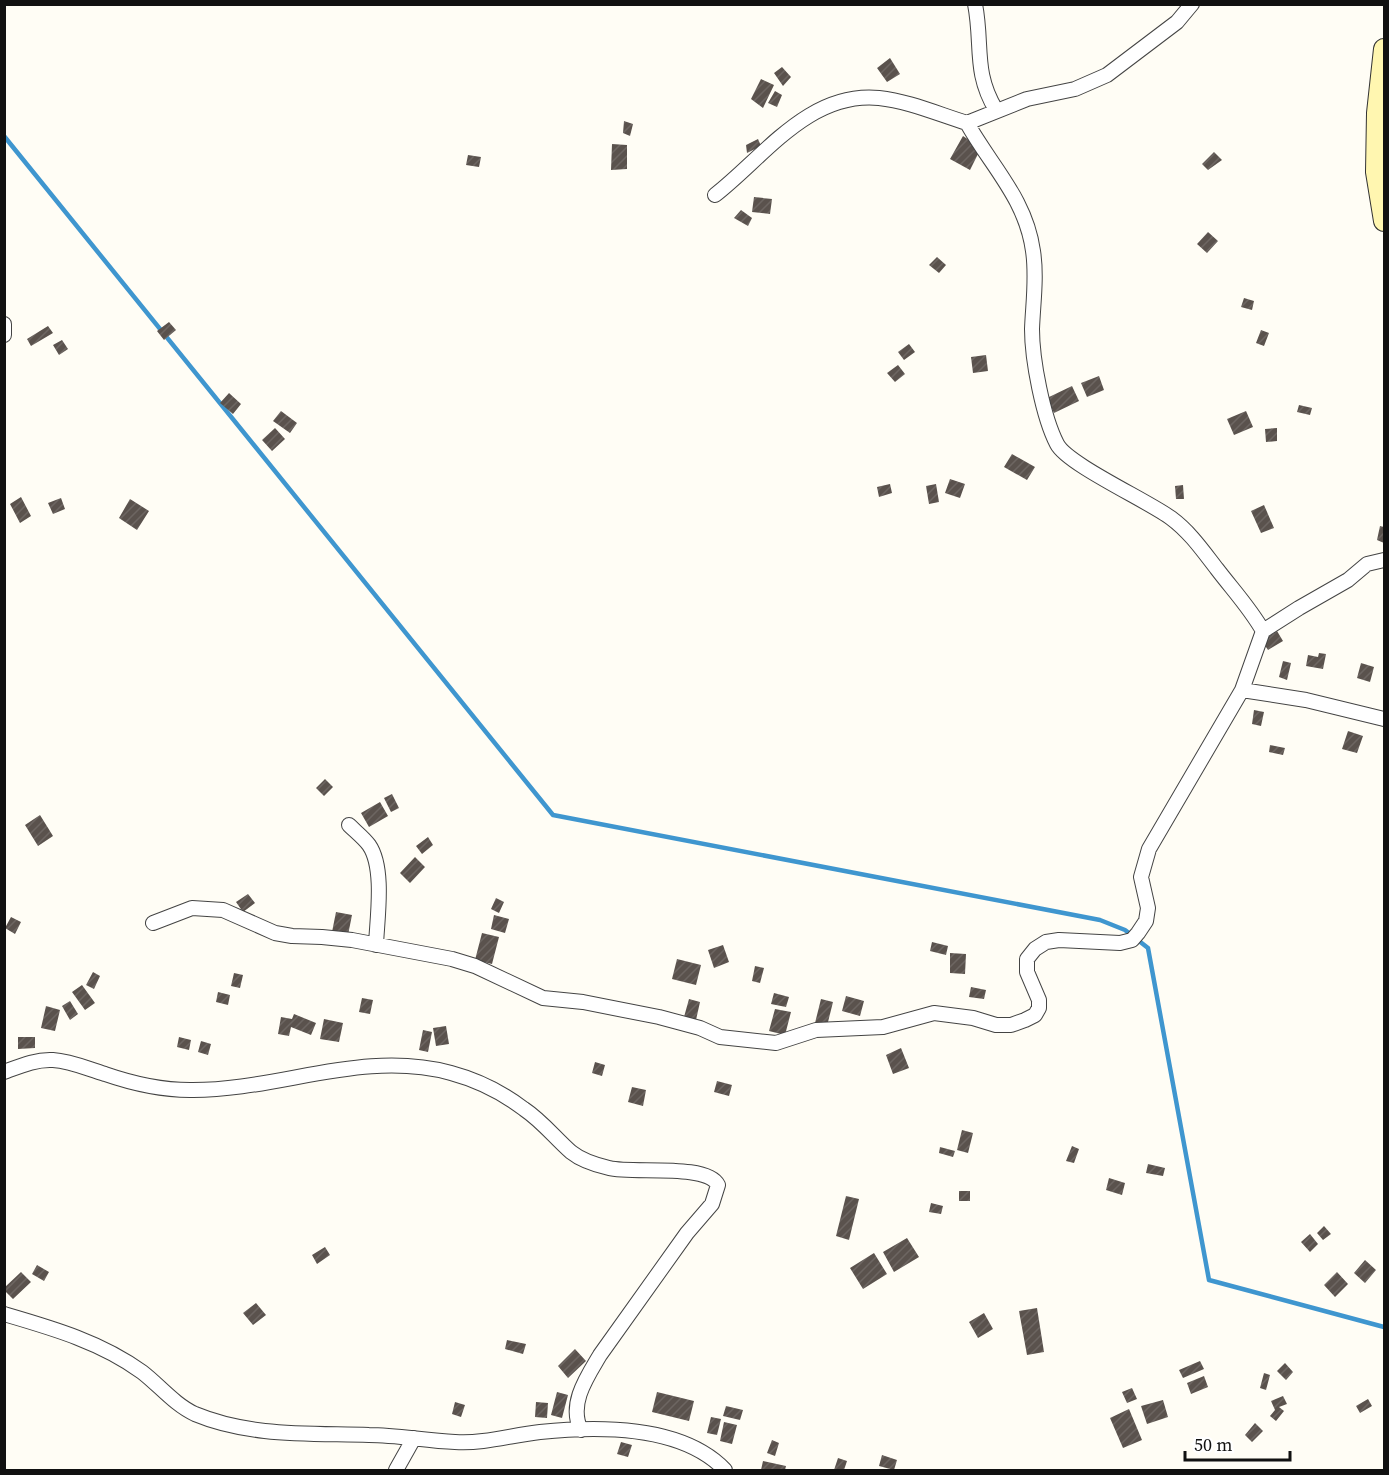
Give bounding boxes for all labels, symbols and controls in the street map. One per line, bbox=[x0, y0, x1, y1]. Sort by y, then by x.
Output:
scale bar bbox=[1185, 1424, 1290, 1462]
text: 50 m bbox=[1194, 1432, 1232, 1457]

